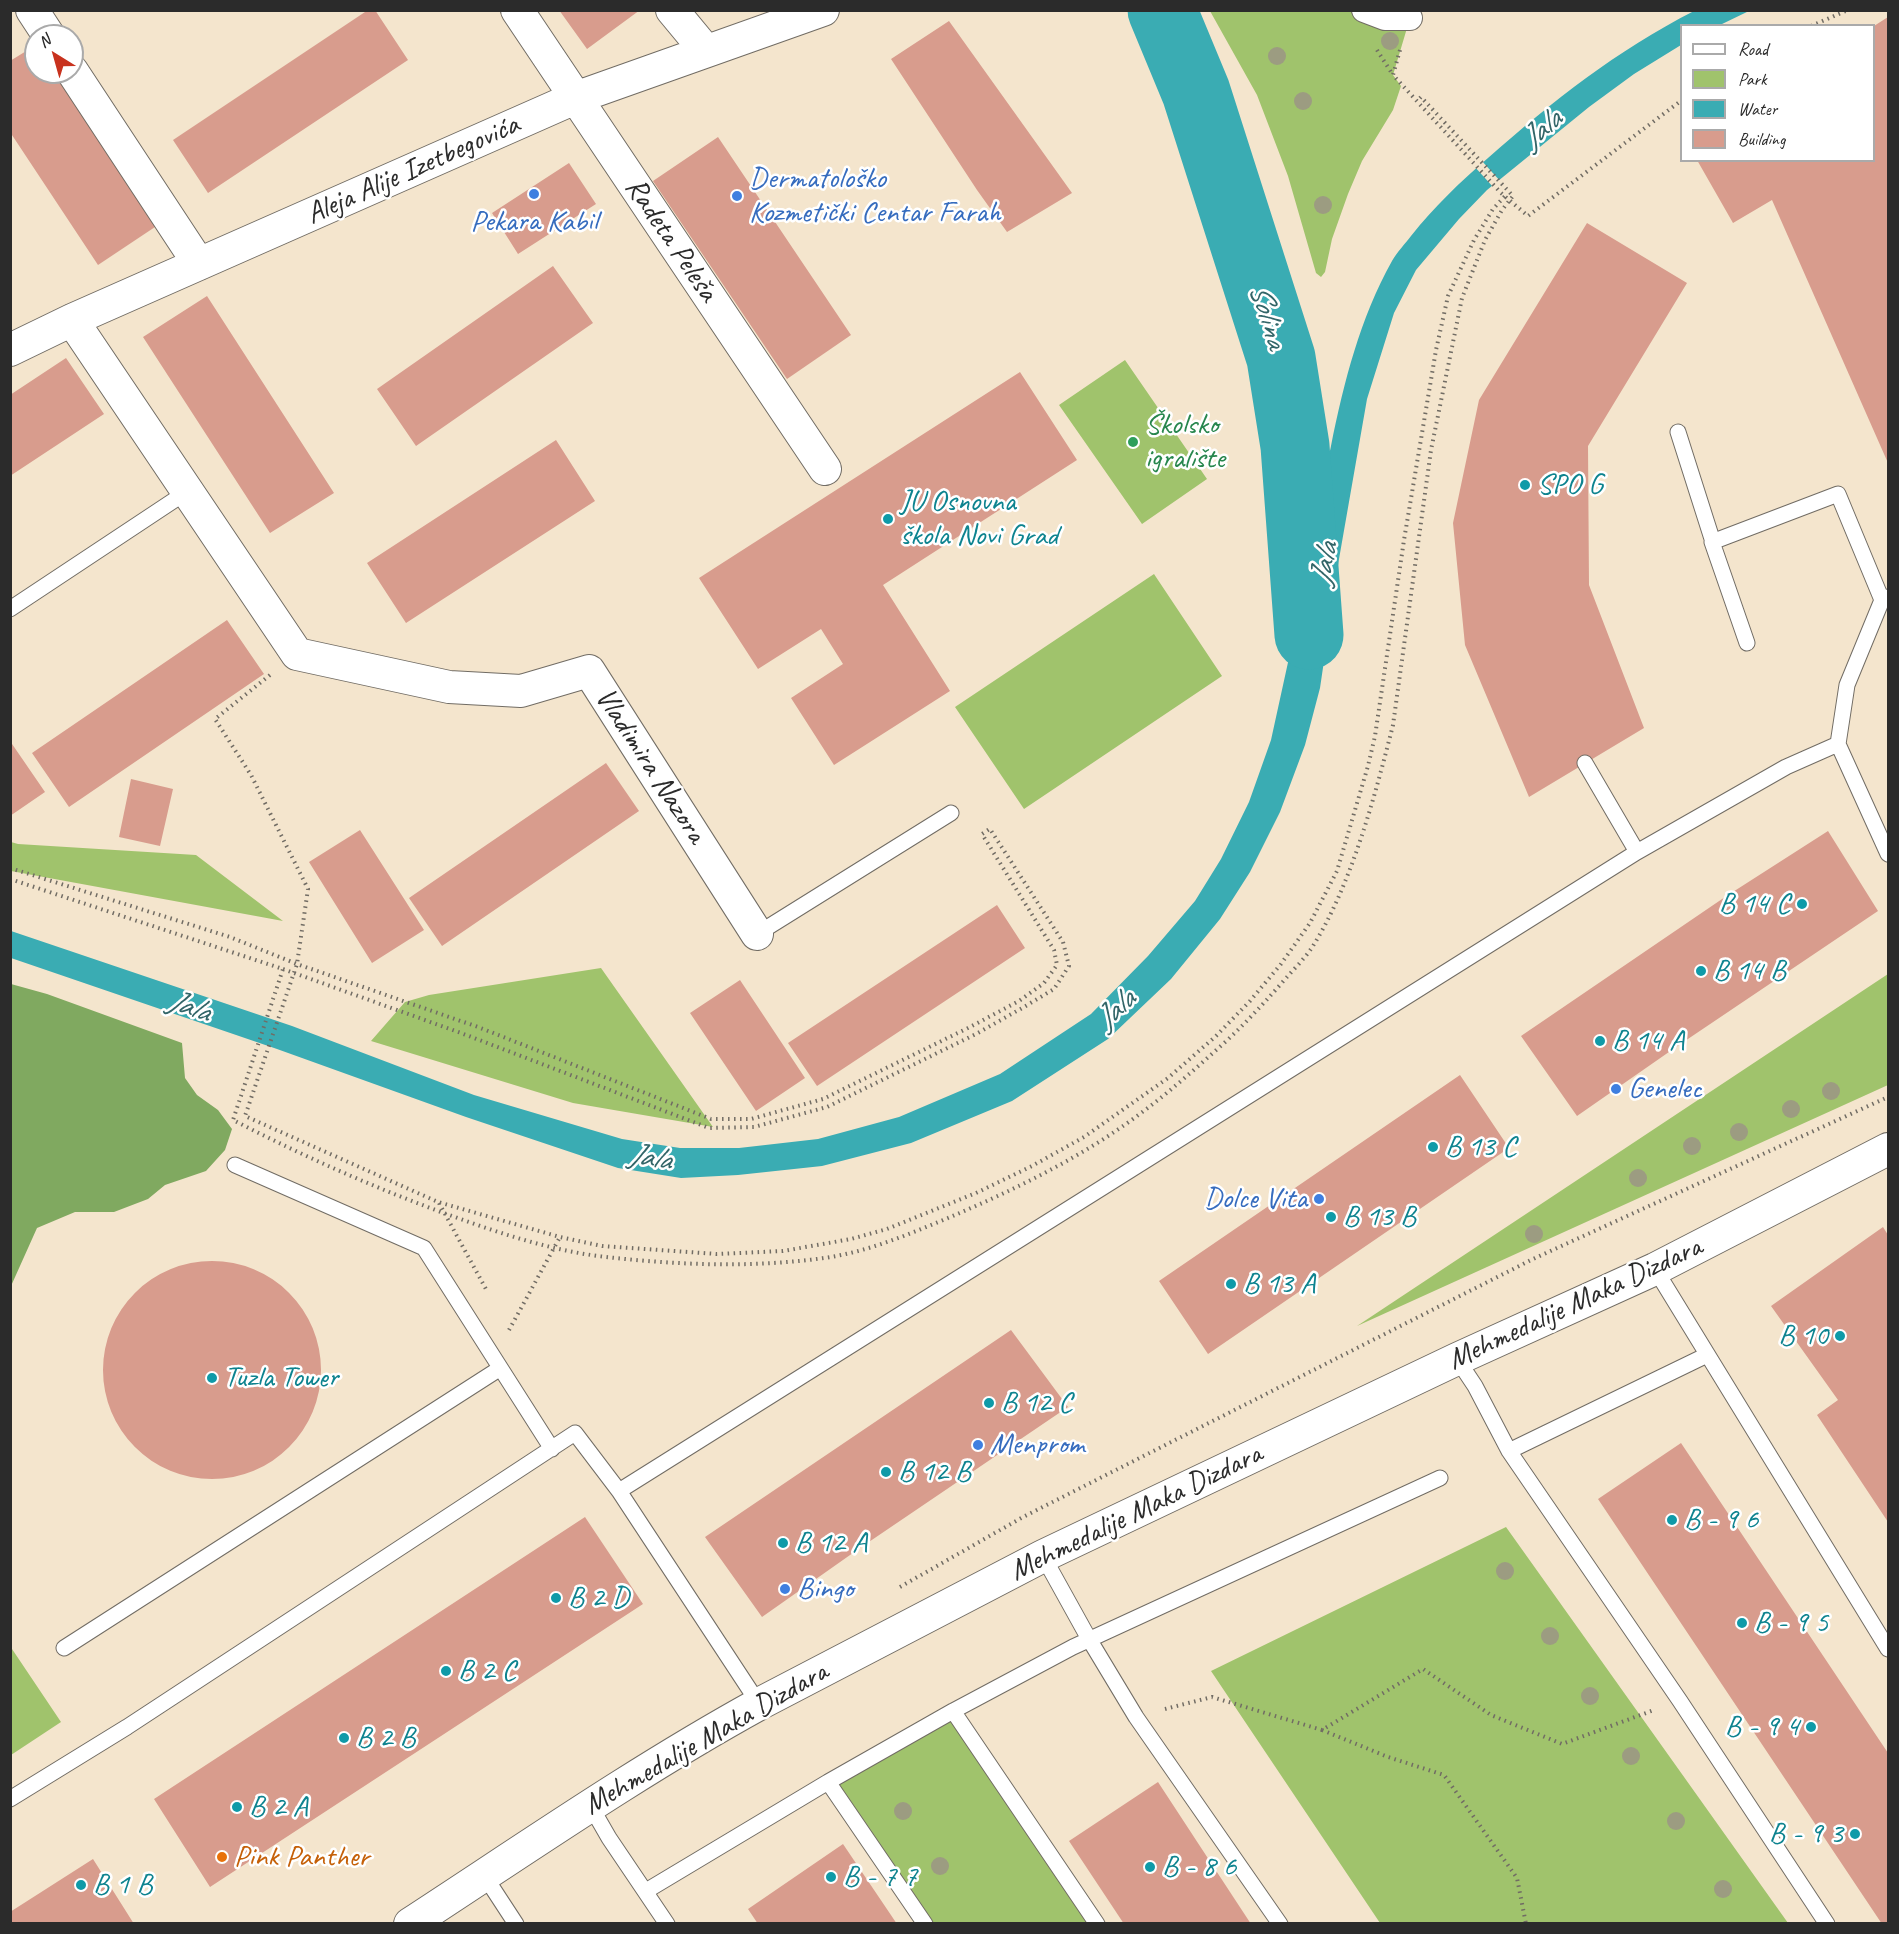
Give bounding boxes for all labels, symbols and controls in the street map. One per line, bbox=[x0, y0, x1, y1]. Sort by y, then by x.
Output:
north arrow bbox=[24, 24, 84, 84]
legend bbox=[1680, 24, 1875, 162]
text: N bbox=[34, 30, 54, 52]
text: Road bbox=[1738, 38, 1768, 60]
text: Park bbox=[1738, 68, 1767, 90]
text: Water bbox=[1738, 98, 1777, 120]
water label: Jala bbox=[1514, 102, 1570, 158]
street label: Aleja Alije Izetbegovića bbox=[301, 107, 525, 233]
text: Building bbox=[1738, 128, 1785, 150]
place label: Dermatološko Kozmetički Centar Farah bbox=[749, 161, 1001, 231]
street label: Radeta Peleša bbox=[617, 171, 725, 309]
marker: Pekara Kabil bbox=[527, 187, 541, 201]
marker: Dermatološko Kozmetički Centar Farah bbox=[730, 189, 744, 203]
place label: Pekara Kabil bbox=[471, 204, 597, 240]
water label: Solina bbox=[1239, 279, 1295, 353]
place label: Školsko igralište bbox=[1145, 407, 1225, 478]
marker: Školsko igralište bbox=[1126, 435, 1140, 449]
place label: SPO G bbox=[1537, 467, 1602, 503]
marker: SPO G bbox=[1518, 478, 1532, 492]
place label: JU Osnovna škola Novi Grad bbox=[900, 484, 1058, 554]
marker: JU Osnovna škola Novi Grad bbox=[881, 512, 895, 526]
water label: Jala bbox=[1302, 540, 1348, 588]
street label: Vladimira Nazora bbox=[586, 682, 714, 850]
place label: B 14 C bbox=[1719, 886, 1790, 922]
marker: B 14 C bbox=[1795, 897, 1809, 911]
place label: B 14 B bbox=[1713, 953, 1786, 989]
marker: B 14 B bbox=[1694, 964, 1708, 978]
water label: Jala bbox=[163, 982, 215, 1032]
water label: Jala bbox=[1088, 982, 1144, 1038]
place label: B 14 A bbox=[1612, 1023, 1684, 1059]
marker: B 14 A bbox=[1593, 1034, 1607, 1048]
place label: Genelec bbox=[1628, 1071, 1702, 1107]
marker: Genelec bbox=[1609, 1082, 1623, 1096]
place label: B 13 C bbox=[1445, 1129, 1516, 1165]
water label: Jala bbox=[626, 1136, 674, 1180]
marker: B 13 C bbox=[1426, 1140, 1440, 1154]
place label: Dolce Vita bbox=[1204, 1181, 1307, 1217]
marker: Dolce Vita bbox=[1312, 1192, 1326, 1206]
place label: B 13 B bbox=[1343, 1199, 1416, 1235]
marker: B 13 B bbox=[1324, 1210, 1338, 1224]
street label: Mehmedalije Maka Dizdara bbox=[1442, 1229, 1708, 1379]
place label: B 13 A bbox=[1243, 1266, 1315, 1302]
marker: B 13 A bbox=[1224, 1277, 1238, 1291]
place label: B 10 bbox=[1778, 1318, 1828, 1354]
marker: B 10 bbox=[1833, 1329, 1847, 1343]
place label: Tuzla Tower bbox=[224, 1360, 338, 1396]
marker: Tuzla Tower bbox=[205, 1371, 219, 1385]
place label: B 12 C bbox=[1001, 1385, 1072, 1421]
marker: B 12 C bbox=[982, 1396, 996, 1410]
place label: Menprom bbox=[990, 1427, 1084, 1463]
street label: Mehmedalije Maka Dizdara bbox=[1004, 1436, 1268, 1590]
marker: Menprom bbox=[971, 1438, 985, 1452]
place label: B 12 B bbox=[898, 1454, 971, 1490]
marker: B 12 B bbox=[879, 1465, 893, 1479]
place label: B - 9 6 bbox=[1684, 1502, 1758, 1538]
marker: B - 9 6 bbox=[1665, 1513, 1679, 1527]
place label: B 12 A bbox=[795, 1525, 867, 1561]
marker: B 12 A bbox=[776, 1536, 790, 1550]
place label: Bingo bbox=[797, 1571, 853, 1607]
place label: B 2 D bbox=[568, 1580, 629, 1616]
marker: Bingo bbox=[778, 1582, 792, 1596]
marker: B 2 D bbox=[549, 1591, 563, 1605]
place label: B - 9 5 bbox=[1754, 1605, 1828, 1641]
marker: B - 9 5 bbox=[1735, 1616, 1749, 1630]
place label: B 2 C bbox=[458, 1653, 516, 1689]
street label: Mehmedalije Maka Dizdara bbox=[577, 1654, 835, 1824]
marker: B 2 C bbox=[439, 1664, 453, 1678]
place label: B - 9 4 bbox=[1725, 1709, 1799, 1745]
place label: B 2 B bbox=[356, 1720, 415, 1756]
marker: B - 9 4 bbox=[1804, 1720, 1818, 1734]
marker: B 2 B bbox=[337, 1731, 351, 1745]
place label: B 2 A bbox=[249, 1789, 308, 1825]
marker: B 2 A bbox=[230, 1800, 244, 1814]
place label: B - 9 3 bbox=[1769, 1816, 1843, 1852]
marker: B - 9 3 bbox=[1848, 1827, 1862, 1841]
place label: Pink Panther bbox=[234, 1839, 369, 1875]
place label: B - 8 6 bbox=[1162, 1849, 1236, 1885]
marker: Pink Panther bbox=[215, 1850, 229, 1864]
place label: B - 7 7 bbox=[843, 1859, 917, 1895]
marker: B - 8 6 bbox=[1143, 1860, 1157, 1874]
place label: B 1 B bbox=[93, 1867, 152, 1903]
marker: B - 7 7 bbox=[824, 1870, 838, 1884]
marker: B 1 B bbox=[74, 1878, 88, 1892]

